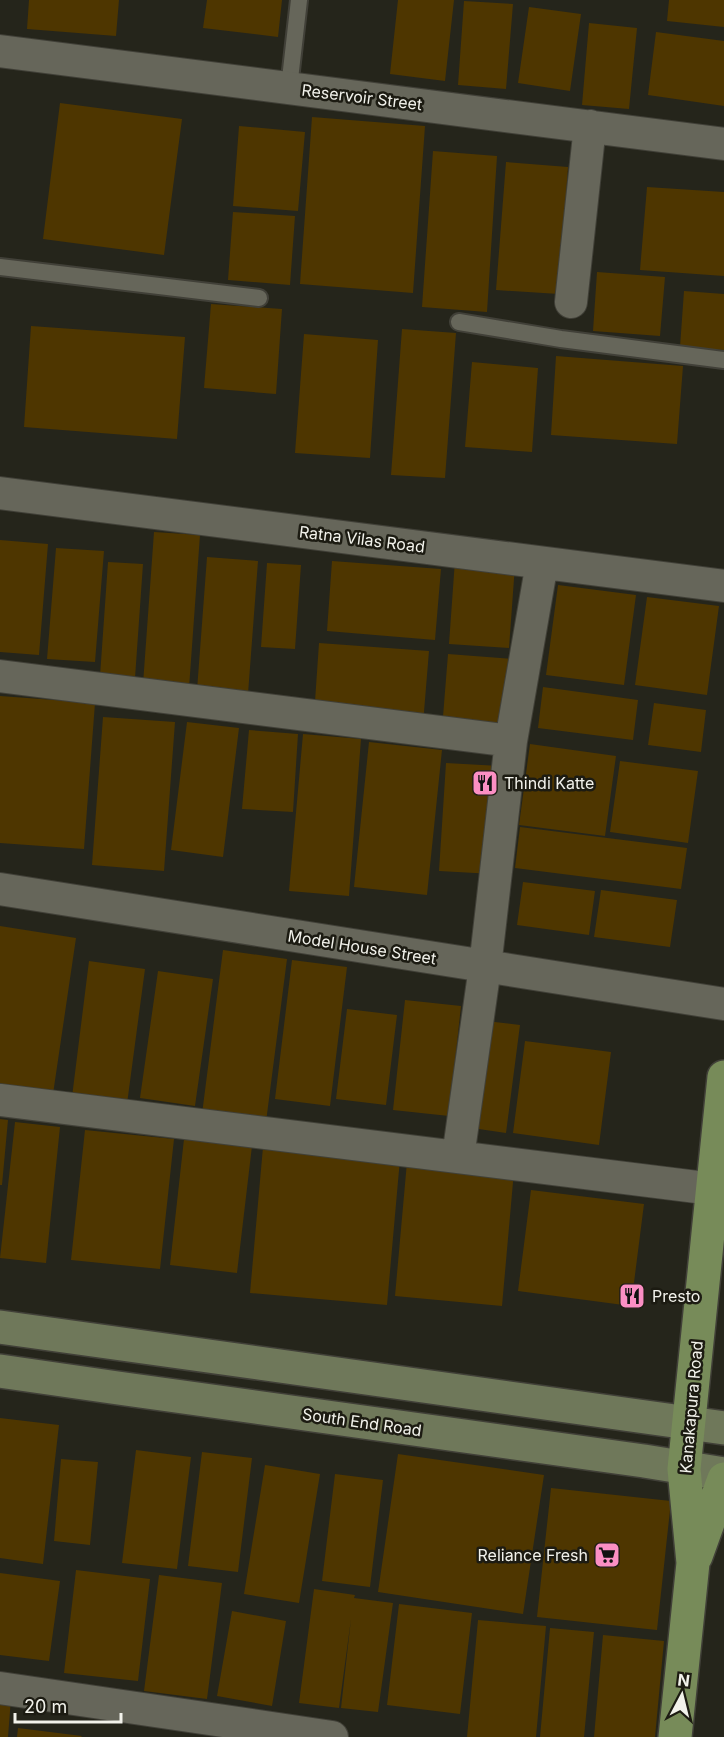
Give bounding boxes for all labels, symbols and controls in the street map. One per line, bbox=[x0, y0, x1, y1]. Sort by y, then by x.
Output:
street label: Reservoir Street bbox=[301, 80, 423, 114]
street label: Ratna Vilas Road bbox=[298, 521, 426, 557]
restaurant icon: Thindi Katte bbox=[470, 768, 500, 798]
place label: Thindi Katte bbox=[504, 773, 594, 793]
street label: Model House Street bbox=[286, 925, 438, 969]
restaurant icon: Presto bbox=[617, 1281, 647, 1311]
place label: Presto bbox=[652, 1286, 700, 1306]
street label: Kanakapura Road bbox=[675, 1340, 707, 1474]
street label: South End Road bbox=[301, 1404, 423, 1440]
supermarket icon: Reliance Fresh bbox=[592, 1540, 622, 1570]
place label: Reliance Fresh bbox=[477, 1545, 588, 1565]
north arrow bbox=[652, 1665, 712, 1725]
text: N bbox=[677, 1669, 691, 1691]
scale bar bbox=[15, 1686, 122, 1724]
text: 20 m bbox=[24, 1696, 67, 1717]

